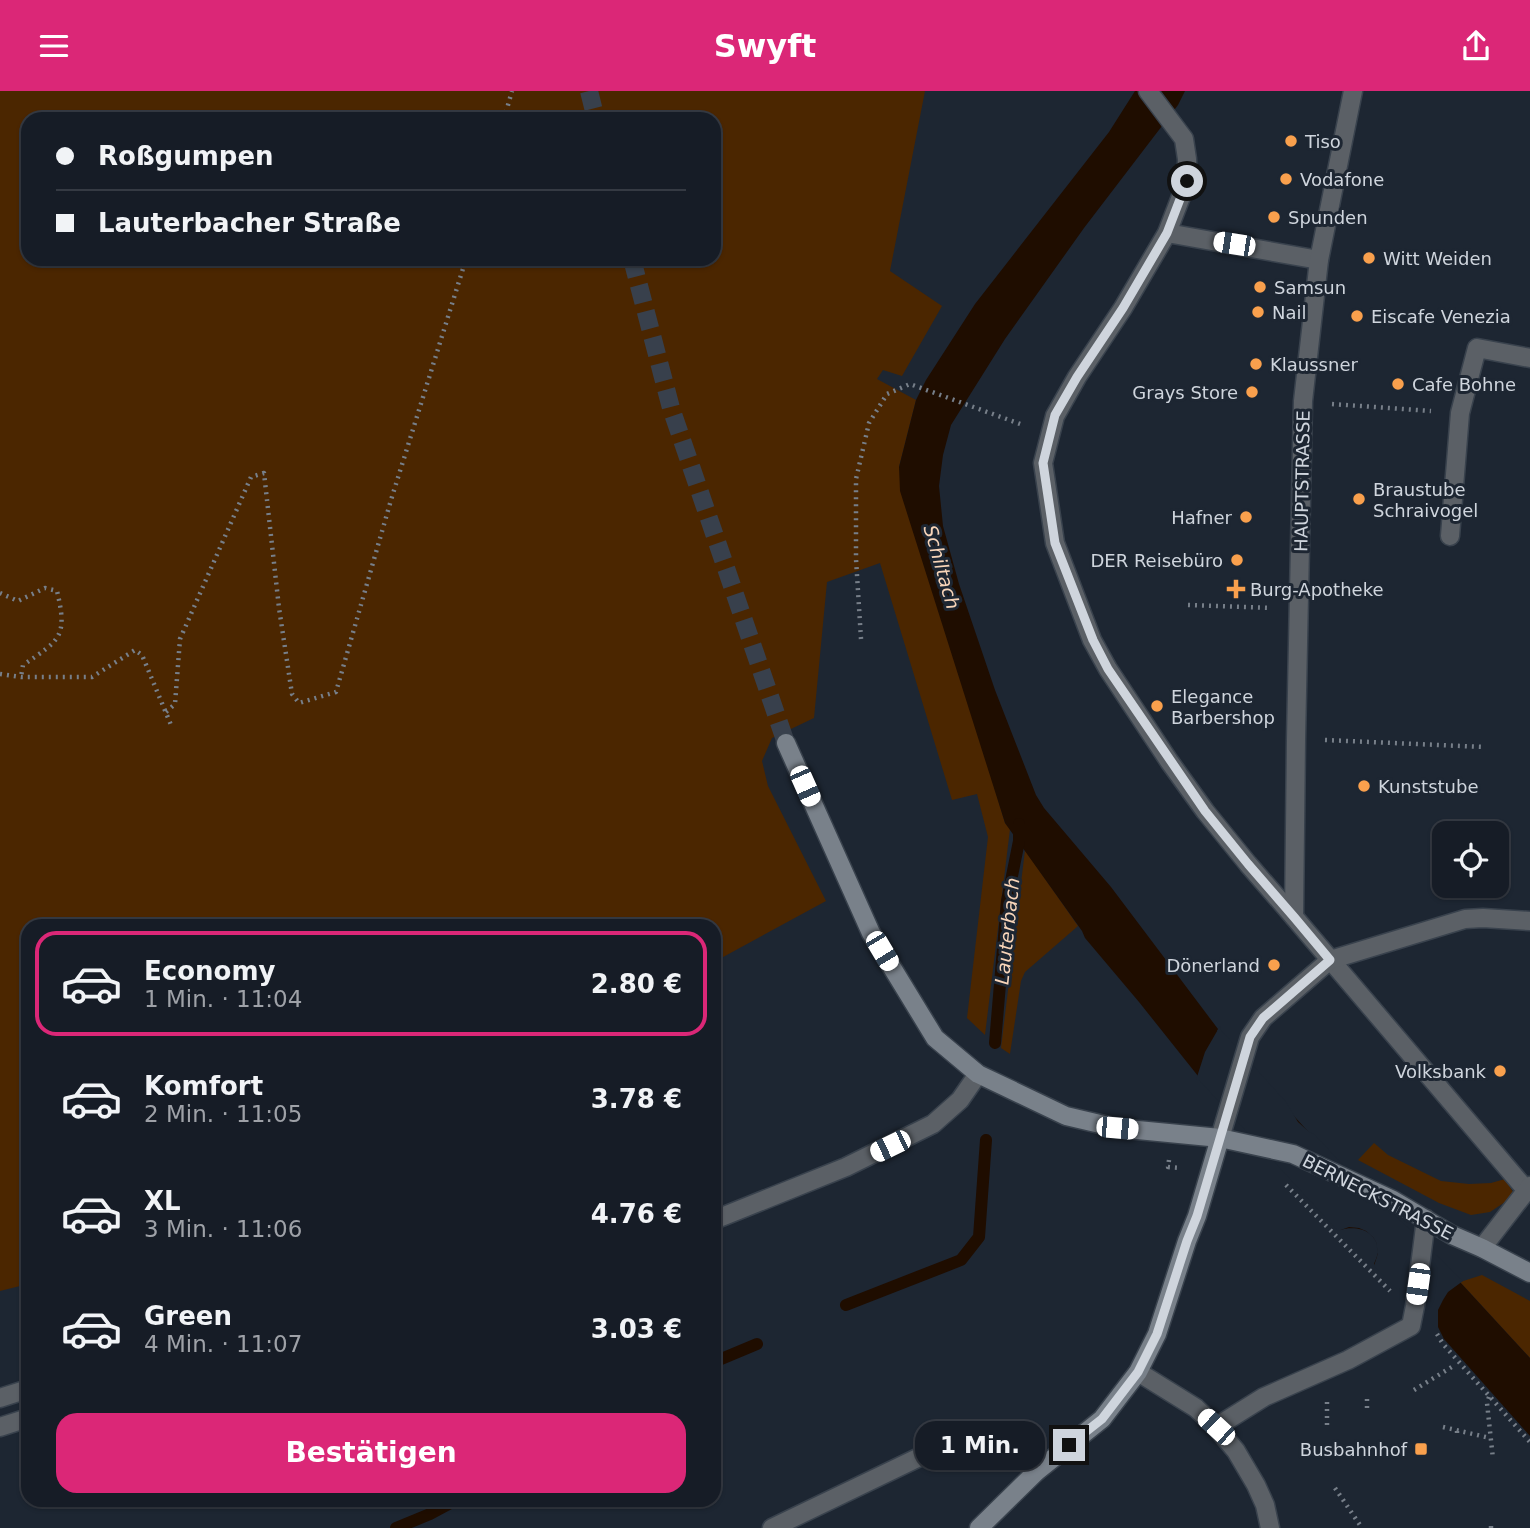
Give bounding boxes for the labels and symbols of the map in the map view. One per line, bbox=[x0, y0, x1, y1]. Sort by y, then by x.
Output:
place label: Tiso bbox=[1304, 131, 1341, 152]
marker: Tiso bbox=[1283, 133, 1299, 149]
route start bbox=[1171, 165, 1203, 197]
place label: Vodafone bbox=[1300, 169, 1384, 190]
marker: Vodafone bbox=[1278, 171, 1294, 187]
place label: Spunden bbox=[1288, 207, 1368, 228]
marker: Spunden bbox=[1266, 209, 1282, 225]
car bbox=[1212, 230, 1257, 258]
place label: Witt Weiden bbox=[1383, 248, 1492, 269]
marker: Witt Weiden bbox=[1361, 250, 1377, 266]
place label: Samsun bbox=[1274, 277, 1346, 298]
marker: Samsun bbox=[1252, 279, 1268, 295]
place label: Nail bbox=[1272, 302, 1307, 323]
marker: Nail bbox=[1250, 304, 1266, 320]
place label: Eiscafe Venezia bbox=[1371, 306, 1511, 327]
marker: Eiscafe Venezia bbox=[1349, 308, 1365, 324]
place label: Klaussner bbox=[1270, 354, 1358, 375]
marker: Klaussner bbox=[1248, 356, 1264, 372]
place label: Cafe Bohne bbox=[1412, 374, 1516, 395]
marker: Cafe Bohne bbox=[1390, 376, 1406, 392]
place label: Grays Store bbox=[1132, 382, 1238, 403]
marker: Grays Store bbox=[1244, 384, 1260, 400]
street label: HAUPTSTRASSE bbox=[1290, 410, 1314, 552]
place label: Braustube Schraivogel bbox=[1373, 479, 1478, 521]
marker: Braustube Schraivogel bbox=[1351, 491, 1367, 507]
place label: Hafner bbox=[1171, 507, 1233, 528]
marker: Hafner bbox=[1238, 509, 1254, 525]
water label: Schiltach bbox=[919, 522, 965, 612]
place label: DER Reisebüro bbox=[1090, 550, 1223, 571]
marker: DER Reisebüro bbox=[1229, 552, 1245, 568]
place label: Burg-Apotheke bbox=[1250, 579, 1384, 600]
marker: Burg-Apotheke bbox=[1228, 581, 1244, 597]
place label: Elegance Barbershop bbox=[1171, 686, 1275, 728]
marker: Elegance Barbershop bbox=[1149, 698, 1165, 714]
car bbox=[787, 763, 824, 809]
place label: Kunststube bbox=[1378, 776, 1479, 797]
marker: Kunststube bbox=[1356, 778, 1372, 794]
water label: Lauterbach bbox=[990, 876, 1024, 986]
car bbox=[863, 928, 902, 974]
place label: Dönerland bbox=[1166, 955, 1260, 976]
marker: Dönerland bbox=[1266, 957, 1282, 973]
place label: Volksbank bbox=[1395, 1061, 1487, 1082]
marker: Volksbank bbox=[1492, 1063, 1508, 1079]
car bbox=[1096, 1116, 1139, 1140]
car bbox=[867, 1127, 914, 1165]
street label: BERNECKSTRASSE bbox=[1299, 1150, 1457, 1244]
car bbox=[1405, 1262, 1432, 1306]
car bbox=[1194, 1405, 1239, 1449]
callout: 1 Min. bbox=[915, 1421, 1044, 1469]
route end bbox=[1053, 1429, 1085, 1461]
place label: Busbahnhof bbox=[1300, 1439, 1408, 1460]
marker: Busbahnhof bbox=[1413, 1441, 1429, 1457]

